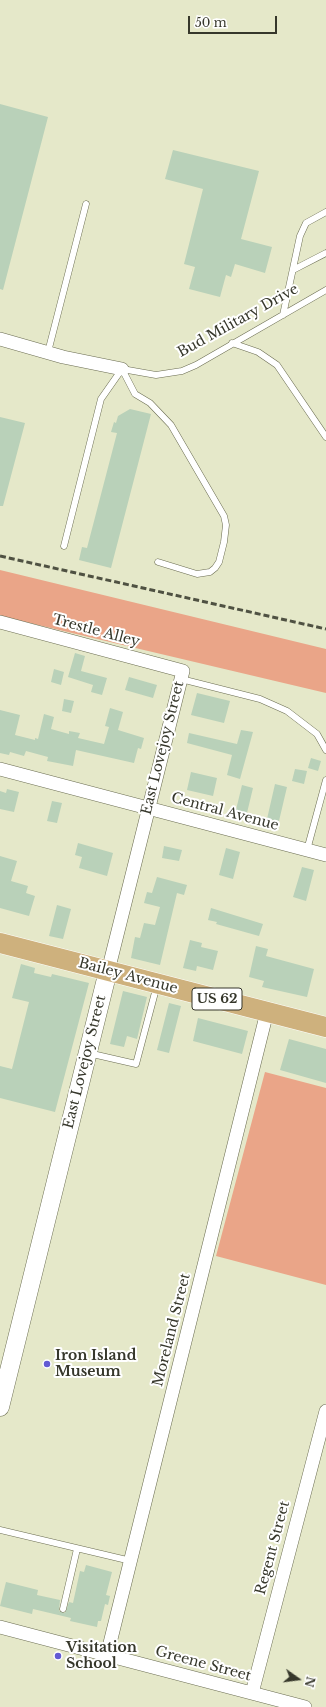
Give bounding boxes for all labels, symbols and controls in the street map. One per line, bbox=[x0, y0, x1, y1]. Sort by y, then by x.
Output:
scale bar bbox=[190, 8, 279, 34]
text: 50 m bbox=[195, 15, 227, 30]
street label: Bud Military Drive bbox=[175, 281, 301, 361]
street label: Trestle Alley bbox=[50, 611, 142, 651]
street label: East Lovejoy Street bbox=[138, 679, 188, 817]
street label: Central Avenue bbox=[169, 790, 281, 834]
street label: Bailey Avenue bbox=[77, 955, 179, 997]
road number: US 62 bbox=[192, 988, 242, 1010]
street label: East Lovejoy Street bbox=[60, 993, 110, 1131]
street label: Moreland Street bbox=[150, 1272, 194, 1388]
place label: Iron Island Museum bbox=[55, 1348, 136, 1380]
marker: Iron Island Museum bbox=[42, 1359, 52, 1369]
street label: Regent Street bbox=[252, 1499, 294, 1597]
place label: Visitation School bbox=[66, 1640, 137, 1672]
street label: Greene Street bbox=[153, 1643, 253, 1685]
marker: Visitation School bbox=[53, 1651, 63, 1661]
north arrow bbox=[278, 1659, 318, 1699]
text: N bbox=[302, 1675, 318, 1689]

